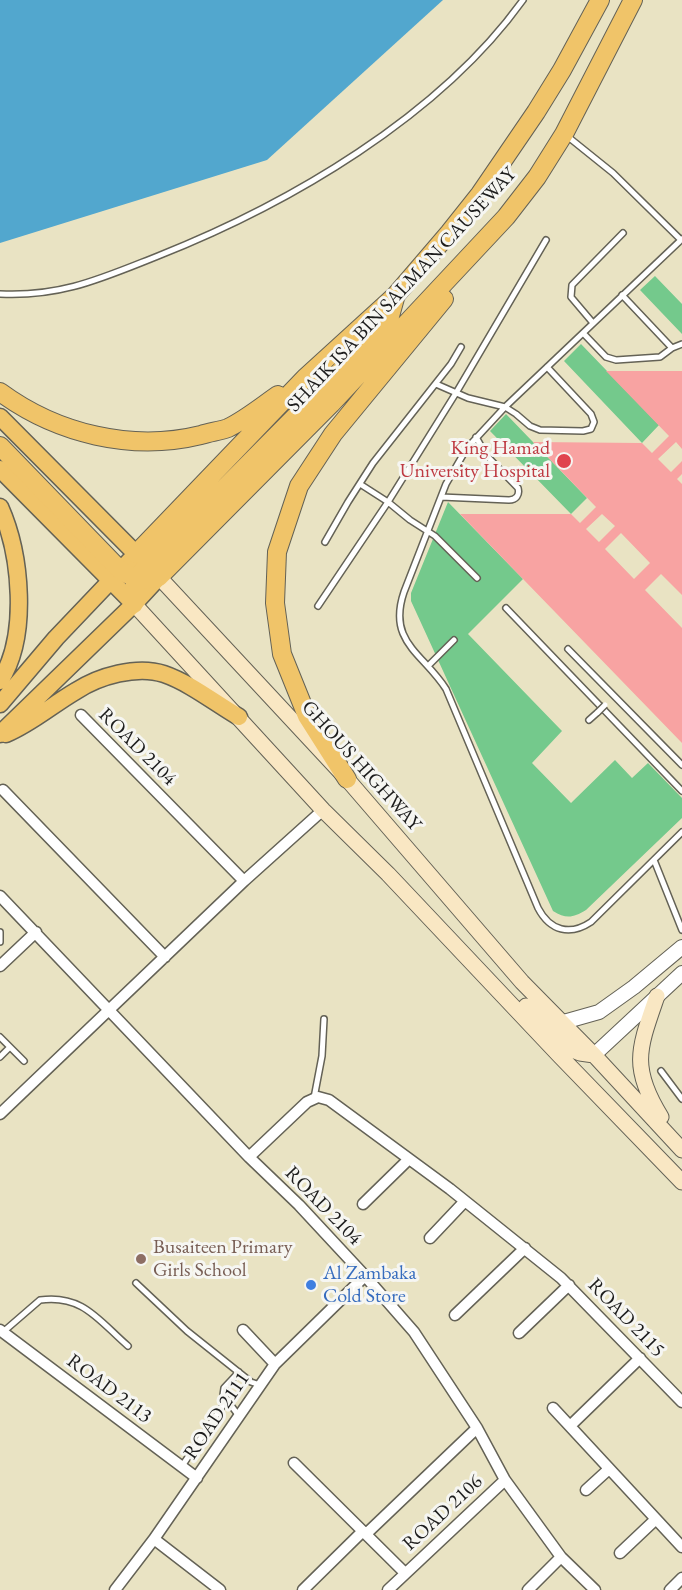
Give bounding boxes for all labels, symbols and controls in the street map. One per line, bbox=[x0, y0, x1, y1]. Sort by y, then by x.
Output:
street label: SHAIK ISA BIN SALMAN CAUSEWAY bbox=[282, 163, 522, 417]
place label: King Hamad University Hospital bbox=[400, 437, 550, 484]
marker: King Hamad University Hospital bbox=[555, 452, 573, 470]
street label: GHOUS HIGHWAY bbox=[296, 696, 426, 836]
street label: ROAD 2104 bbox=[93, 703, 181, 791]
street label: ROAD 2104 bbox=[280, 1162, 366, 1250]
place label: Busaiteen Primary Girls School bbox=[153, 1236, 292, 1283]
marker: Busaiteen Primary Girls School bbox=[134, 1252, 148, 1266]
place label: Al Zambaka Cold Store bbox=[323, 1262, 416, 1309]
street label: ROAD 2115 bbox=[583, 1274, 669, 1362]
marker: Al Zambaka Cold Store bbox=[304, 1278, 318, 1292]
street label: ROAD 2113 bbox=[62, 1349, 156, 1429]
street label: ROAD 2111 bbox=[179, 1368, 255, 1464]
street label: ROAD 2106 bbox=[398, 1470, 488, 1556]

